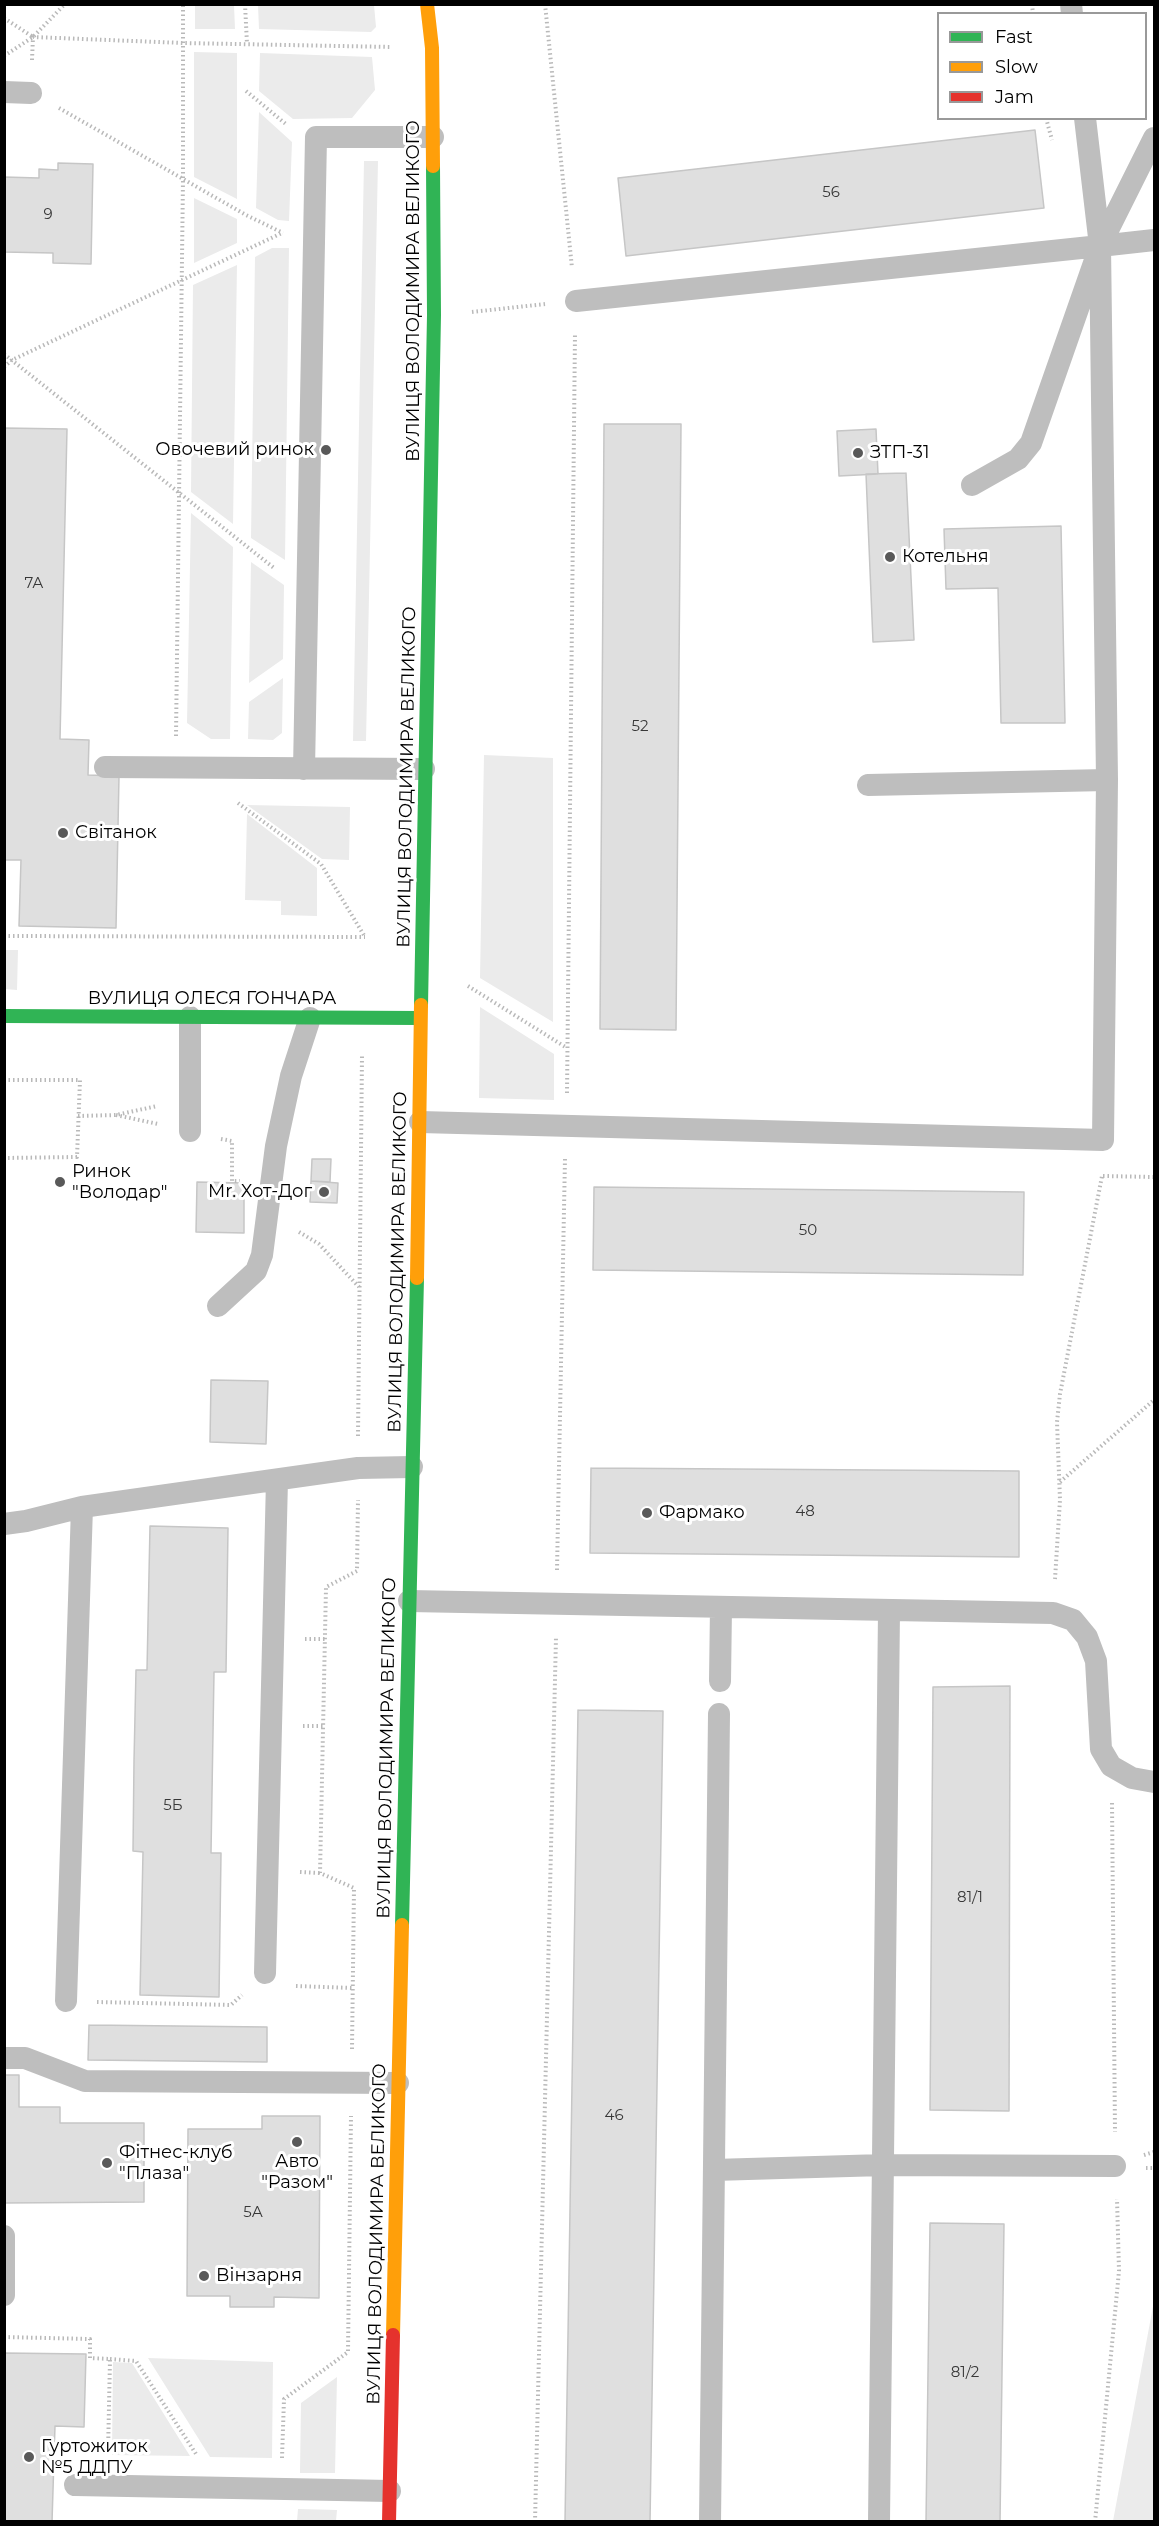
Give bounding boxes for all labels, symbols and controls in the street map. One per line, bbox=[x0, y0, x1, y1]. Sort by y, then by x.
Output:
legend bbox=[937, 12, 1147, 120]
text: Fast bbox=[995, 26, 1033, 48]
text: Slow bbox=[995, 56, 1038, 78]
text: Jam bbox=[995, 86, 1034, 108]
street label: ВУЛИЦЯ ВОЛОДИМИРА ВЕЛИКОГО bbox=[403, 120, 425, 462]
house number: 56 bbox=[822, 184, 840, 202]
house number: 9 bbox=[43, 206, 53, 224]
place label: Овочевий ринок bbox=[155, 439, 314, 461]
place label: ЗТП-31 bbox=[870, 442, 929, 464]
marker: Овочевий ринок bbox=[319, 443, 333, 457]
marker: ЗТП-31 bbox=[851, 446, 865, 460]
place label: Котельня bbox=[902, 546, 989, 568]
marker: Котельня bbox=[883, 550, 897, 564]
house number: 7А bbox=[24, 575, 44, 593]
street label: ВУЛИЦЯ ВОЛОДИМИРА ВЕЛИКОГО bbox=[393, 606, 421, 948]
house number: 52 bbox=[632, 718, 648, 736]
place label: Світанок bbox=[75, 822, 157, 844]
marker: Світанок bbox=[56, 826, 70, 840]
street label: ВУЛИЦЯ ОЛЕСЯ ГОНЧАРА bbox=[88, 988, 336, 1010]
street label: ВУЛИЦЯ ВОЛОДИМИРА ВЕЛИКОГО bbox=[384, 1091, 412, 1433]
place label: Ринок "Володар" bbox=[72, 1161, 167, 1204]
marker: Ринок "Володар" bbox=[53, 1175, 67, 1189]
place label: Mr. Хот-Дог bbox=[208, 1181, 312, 1203]
marker: Mr. Хот-Дог bbox=[317, 1185, 331, 1199]
house number: 50 bbox=[799, 1222, 817, 1240]
place label: Фармако bbox=[659, 1502, 745, 1524]
house number: 48 bbox=[795, 1503, 815, 1521]
marker: Фармако bbox=[640, 1506, 654, 1520]
street label: ВУЛИЦЯ ВОЛОДИМИРА ВЕЛИКОГО bbox=[373, 1577, 401, 1919]
house number: 5Б bbox=[163, 1797, 183, 1815]
house number: 81/1 bbox=[957, 1889, 983, 1907]
street label: ВУЛИЦЯ ВОЛОДИМИРА ВЕЛИКОГО bbox=[363, 2063, 391, 2405]
house number: 46 bbox=[604, 2107, 624, 2125]
marker: Авто "Разом" bbox=[290, 2135, 304, 2149]
place label: Фітнес-клуб "Плаза" bbox=[119, 2142, 233, 2184]
place label: Авто "Разом" bbox=[261, 2151, 333, 2194]
marker: Фітнес-клуб "Плаза" bbox=[100, 2156, 114, 2170]
house number: 5А bbox=[243, 2204, 263, 2222]
place label: Вінзарня bbox=[216, 2265, 302, 2287]
marker: Вінзарня bbox=[197, 2269, 211, 2283]
house number: 81/2 bbox=[951, 2364, 979, 2382]
place label: Гуртожиток №5 ДДПУ bbox=[41, 2436, 148, 2478]
marker: Гуртожиток №5 ДДПУ bbox=[22, 2450, 36, 2464]

